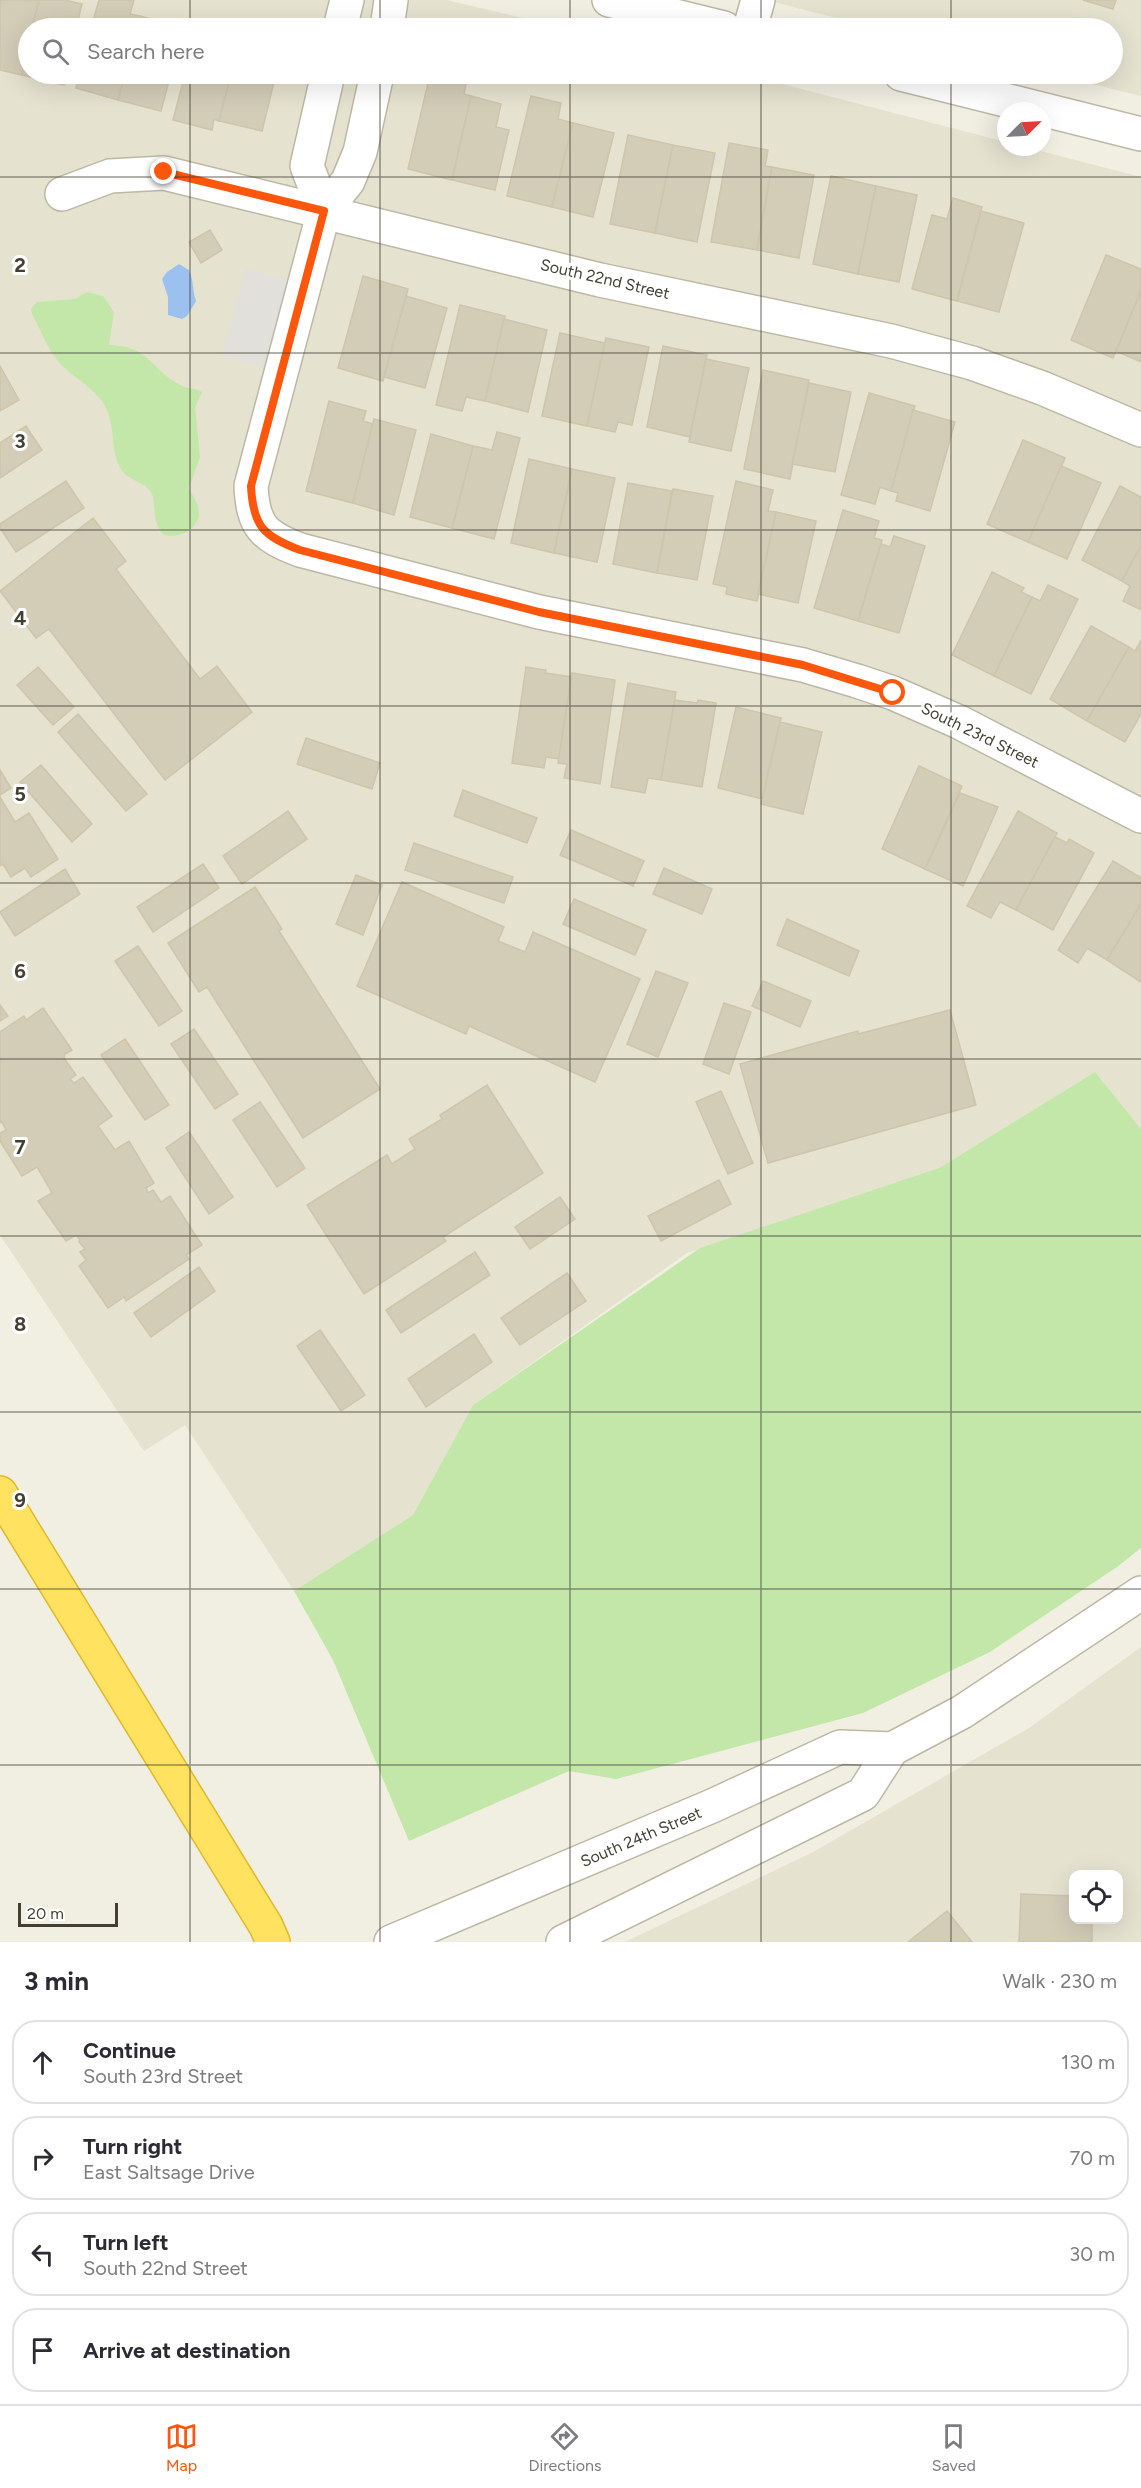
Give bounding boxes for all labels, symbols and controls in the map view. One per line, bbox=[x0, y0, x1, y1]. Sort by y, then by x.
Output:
search box bbox=[18, 18, 1123, 84]
icon: search bbox=[39, 35, 72, 68]
text: Search here bbox=[87, 38, 205, 65]
north arrow bbox=[997, 102, 1051, 156]
route end bbox=[150, 158, 176, 184]
text: 2 bbox=[14, 253, 26, 277]
street label: South 22nd Street bbox=[539, 255, 671, 303]
text: 3 bbox=[14, 429, 26, 453]
text: 4 bbox=[14, 606, 27, 630]
route start bbox=[879, 679, 905, 705]
street label: South 23rd Street bbox=[918, 698, 1042, 772]
text: 5 bbox=[14, 782, 26, 806]
text: 6 bbox=[14, 959, 26, 983]
text: 7 bbox=[14, 1135, 26, 1159]
text: 8 bbox=[14, 1312, 26, 1336]
text: 9 bbox=[14, 1488, 26, 1512]
street label: South 24th Street bbox=[578, 1803, 704, 1871]
map controls bbox=[1069, 1870, 1123, 1924]
button: locate bbox=[1069, 1870, 1123, 1924]
scale bar bbox=[18, 1900, 118, 1928]
text: 20 m bbox=[27, 1904, 64, 1923]
text: 3 min bbox=[24, 1965, 89, 1997]
text: Walk · 230 m bbox=[1003, 1969, 1117, 1993]
text: Continue bbox=[83, 2037, 176, 2064]
icon: ahead bbox=[26, 2046, 59, 2079]
text: 130 m bbox=[1061, 2050, 1115, 2074]
text: South 23rd Street bbox=[83, 2064, 243, 2088]
text: Turn right bbox=[83, 2133, 182, 2160]
icon: right bbox=[26, 2142, 59, 2175]
text: 70 m bbox=[1069, 2146, 1115, 2170]
text: East Saltsage Drive bbox=[83, 2160, 255, 2184]
text: Turn left bbox=[83, 2229, 169, 2256]
icon: left bbox=[26, 2238, 59, 2271]
text: 30 m bbox=[1069, 2242, 1115, 2266]
text: South 22nd Street bbox=[83, 2256, 248, 2280]
icon: arrive bbox=[26, 2334, 59, 2367]
text: Arrive at destination bbox=[83, 2337, 291, 2364]
tab: Map bbox=[165, 2420, 198, 2475]
tab: Directions bbox=[528, 2420, 601, 2475]
tab: Saved bbox=[932, 2420, 976, 2475]

